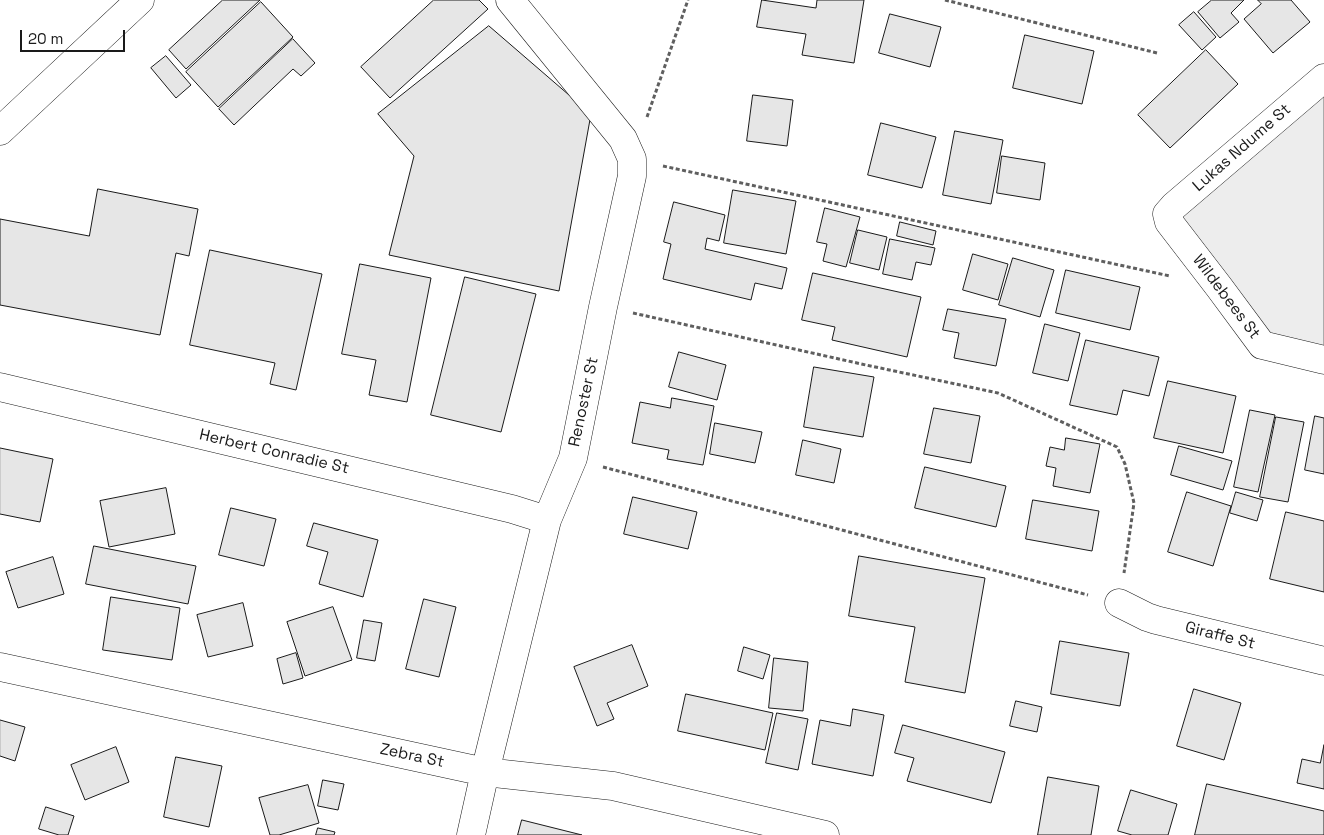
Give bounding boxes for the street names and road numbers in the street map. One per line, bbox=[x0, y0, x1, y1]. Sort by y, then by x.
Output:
street label: Lukas Ndume St bbox=[1189, 100, 1295, 196]
street label: Wildebees St bbox=[1188, 251, 1264, 343]
street label: Renoster St bbox=[565, 355, 603, 449]
street label: Herbert Conradie St bbox=[197, 425, 351, 479]
street label: Giraffe St bbox=[1183, 618, 1257, 654]
street label: Zebra St bbox=[378, 740, 446, 772]

